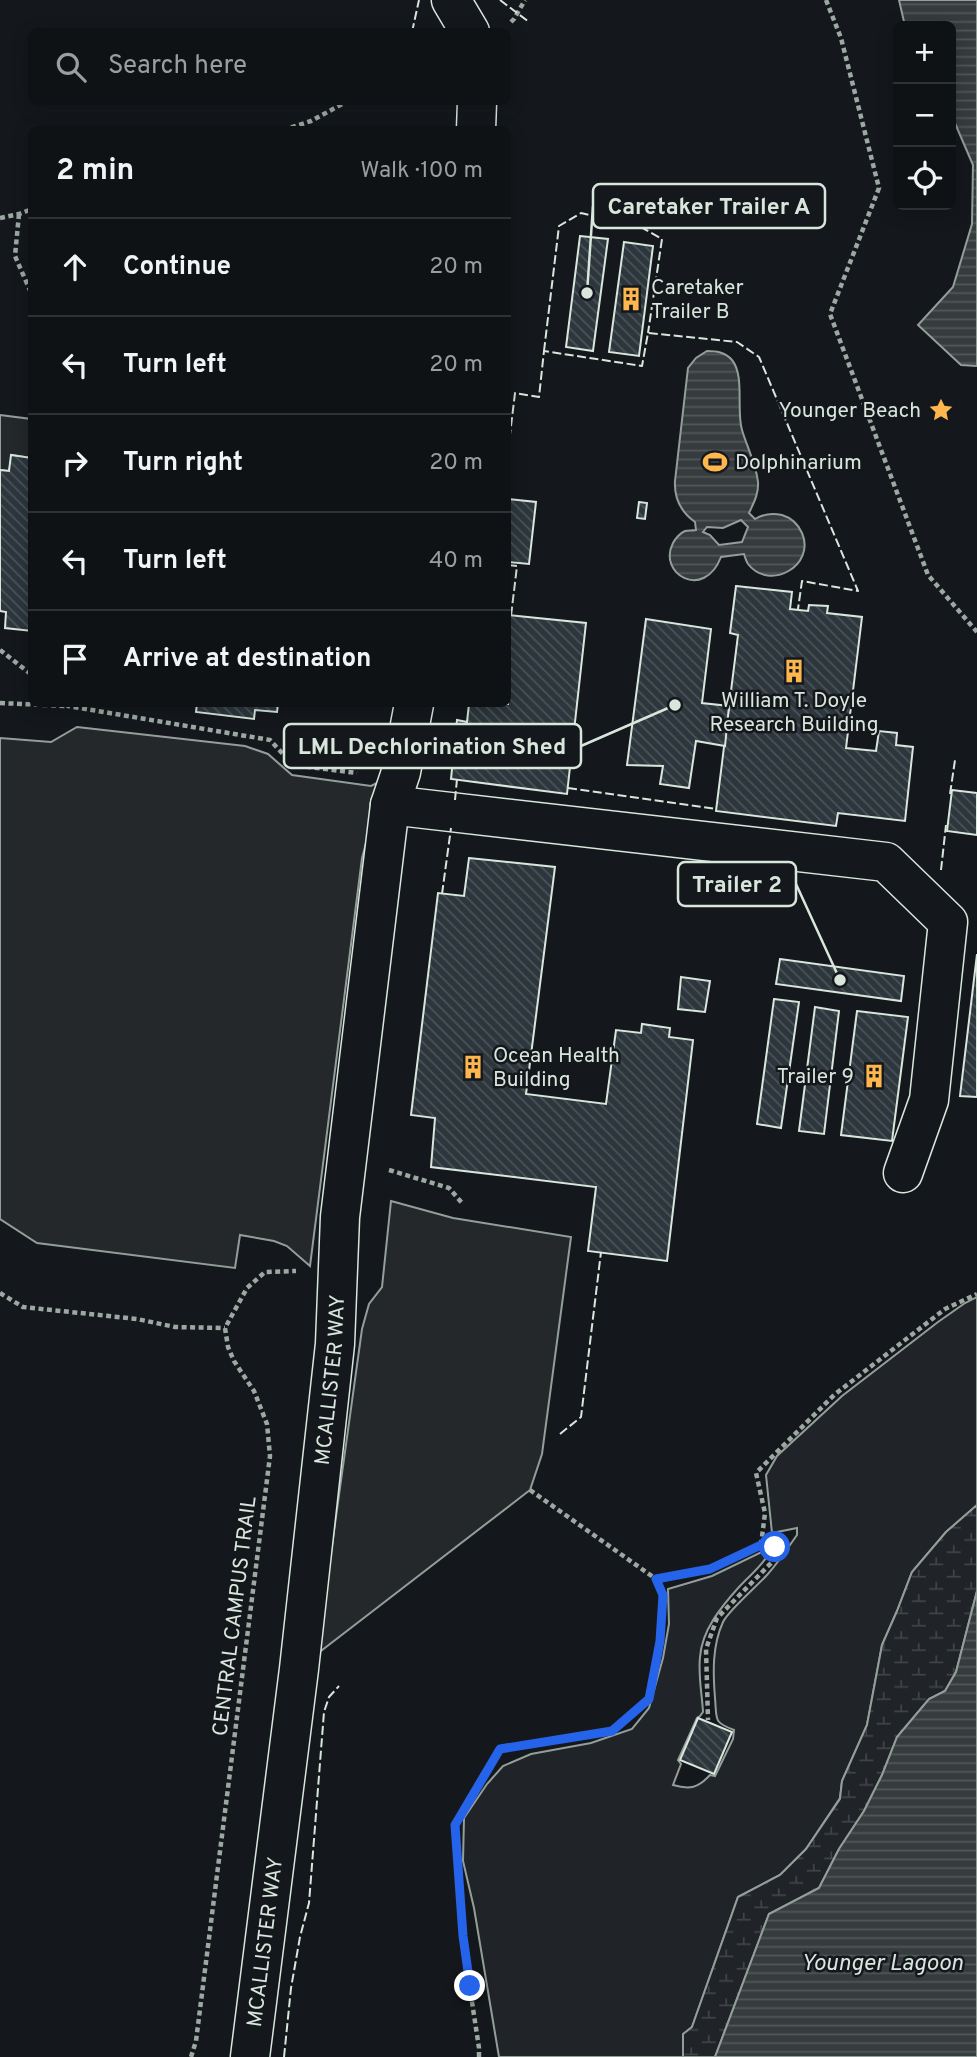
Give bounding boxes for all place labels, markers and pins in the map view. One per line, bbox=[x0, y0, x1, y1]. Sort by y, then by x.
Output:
callout: Caretaker Trailer A bbox=[593, 184, 825, 228]
place label: Caretaker Trailer B bbox=[651, 275, 744, 326]
building icon: Caretaker Trailer B bbox=[617, 285, 645, 313]
place icon: Younger Beach bbox=[927, 396, 955, 424]
place label: Younger Beach bbox=[779, 398, 921, 425]
sports icon: Dolphinarium bbox=[701, 448, 729, 476]
place label: Dolphinarium bbox=[735, 450, 862, 477]
building icon: William T. Doyle Research Building bbox=[780, 657, 808, 685]
place label: William T. Doyle Research Building bbox=[709, 688, 879, 739]
callout: LML Dechlorination Shed bbox=[284, 724, 581, 768]
callout: Trailer 2 bbox=[678, 862, 796, 906]
place label: Ocean Health Building bbox=[493, 1043, 620, 1094]
building icon: Ocean Health Building bbox=[459, 1053, 487, 1081]
building icon: Trailer 9 bbox=[860, 1062, 888, 1090]
place label: Trailer 9 bbox=[777, 1064, 854, 1091]

